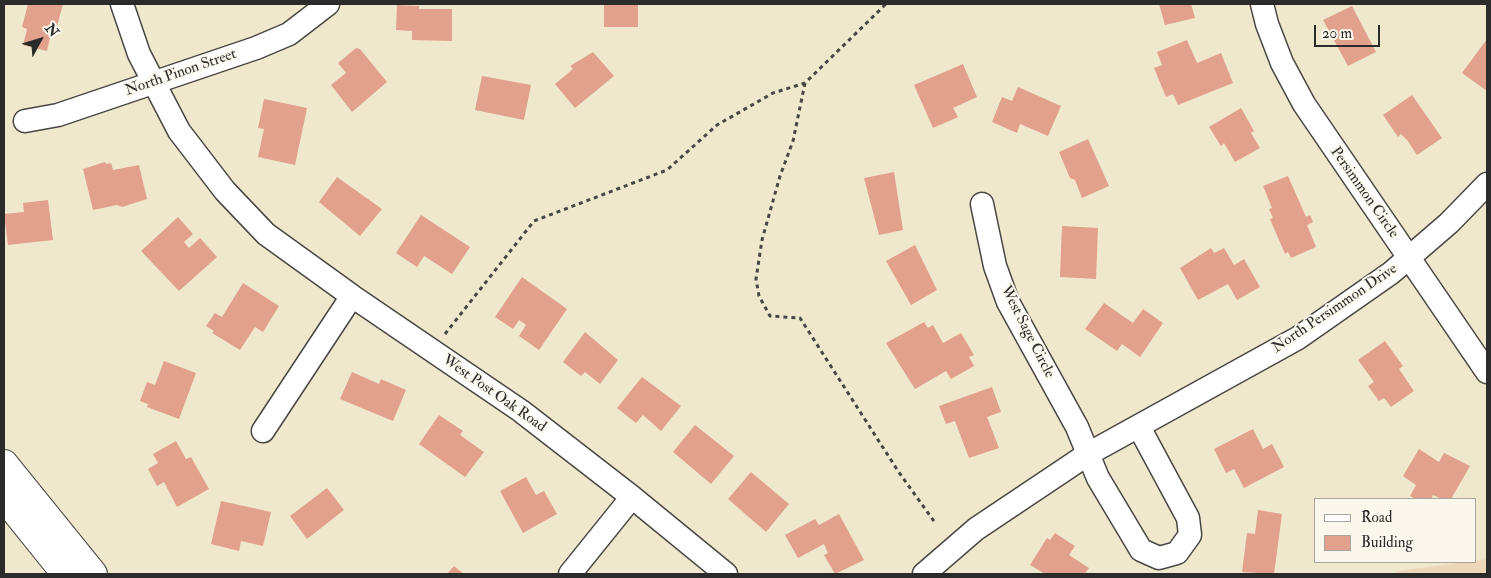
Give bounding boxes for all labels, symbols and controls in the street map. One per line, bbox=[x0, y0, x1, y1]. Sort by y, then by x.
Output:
north arrow bbox=[15, 15, 65, 65]
scale bar bbox=[1316, 15, 1382, 47]
text: N bbox=[41, 20, 63, 40]
text: 20 m bbox=[1322, 24, 1352, 43]
street label: North Pinon Street bbox=[123, 46, 239, 100]
street label: Persimmon Circle bbox=[1326, 144, 1402, 242]
street label: North Persimmon Drive bbox=[1269, 260, 1401, 358]
street label: West Sage Circle bbox=[996, 283, 1058, 381]
street label: West Post Oak Road bbox=[439, 352, 549, 436]
legend bbox=[1314, 498, 1476, 563]
text: Road bbox=[1361, 508, 1392, 527]
text: Building bbox=[1361, 533, 1413, 552]

